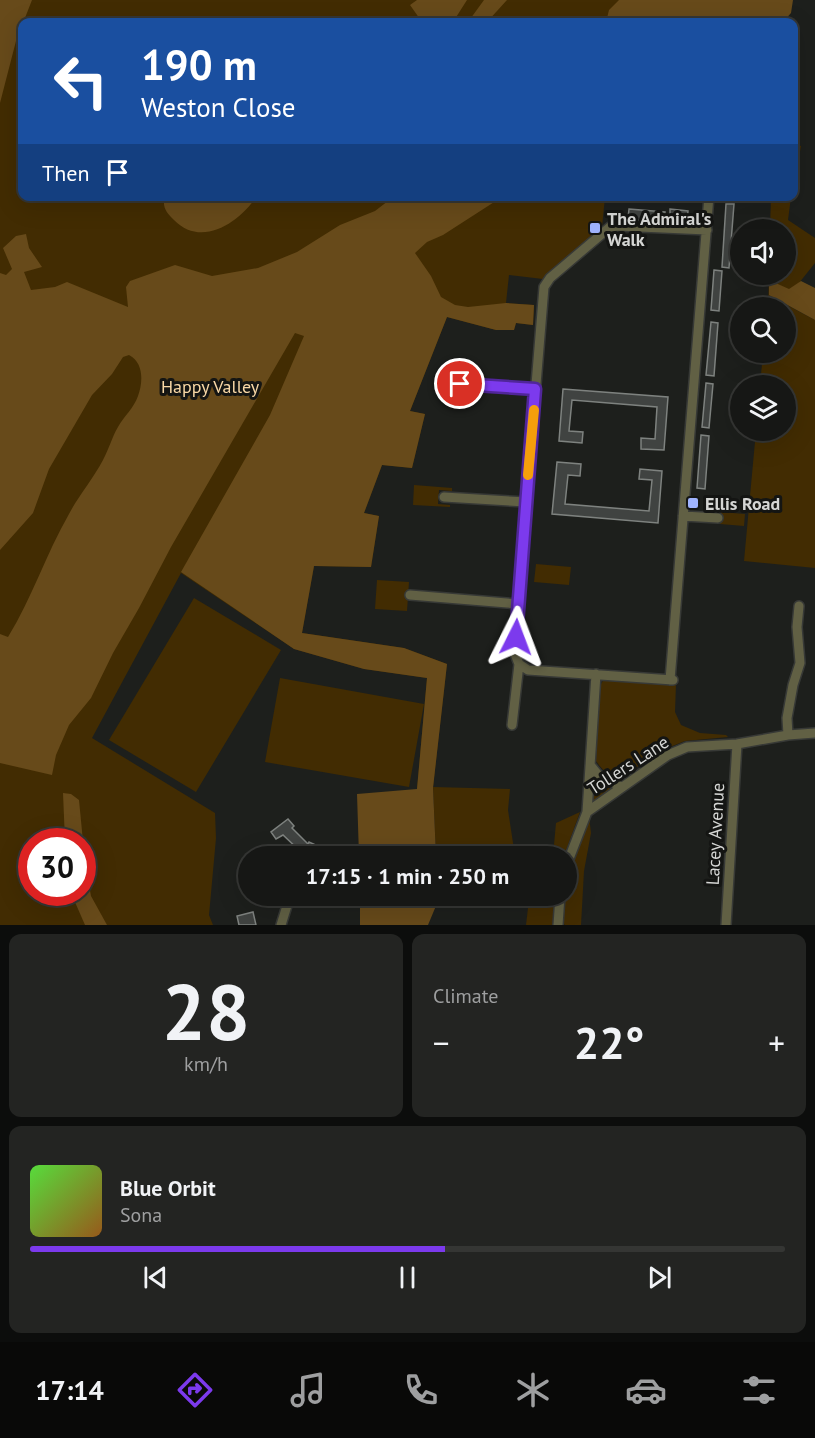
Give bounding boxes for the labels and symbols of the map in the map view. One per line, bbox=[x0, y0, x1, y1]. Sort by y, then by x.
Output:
place label: The Admiral's Walk bbox=[607, 207, 712, 251]
marker: The Admiral's Walk bbox=[588, 221, 602, 235]
pin bbox=[434, 358, 485, 409]
park label: Happy Valley bbox=[161, 375, 260, 398]
place label: Ellis Road bbox=[705, 492, 780, 515]
marker: Ellis Road bbox=[686, 496, 700, 510]
position arrow bbox=[484, 605, 548, 669]
street label: Tollers Lane bbox=[583, 730, 673, 800]
street label: Lacey Avenue bbox=[701, 782, 729, 886]
speed limit sign: 30 bbox=[18, 828, 96, 906]

